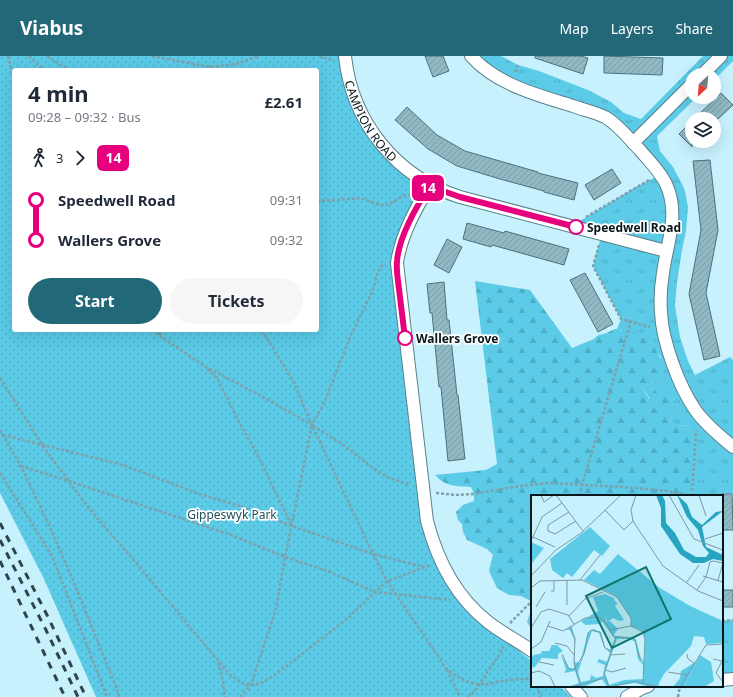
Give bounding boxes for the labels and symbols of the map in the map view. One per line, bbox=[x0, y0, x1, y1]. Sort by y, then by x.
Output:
north arrow bbox=[685, 68, 721, 104]
street label: CAMPION ROAD bbox=[341, 78, 401, 165]
line badge: 14 bbox=[410, 175, 446, 201]
marker: Speedwell Road bbox=[568, 219, 584, 235]
place label: Speedwell Road bbox=[587, 219, 681, 236]
marker: Wallers Grove bbox=[397, 330, 413, 346]
place label: Wallers Grove bbox=[416, 330, 498, 347]
inset map bbox=[531, 495, 723, 687]
park label: Gippeswyk Park bbox=[187, 506, 277, 523]

